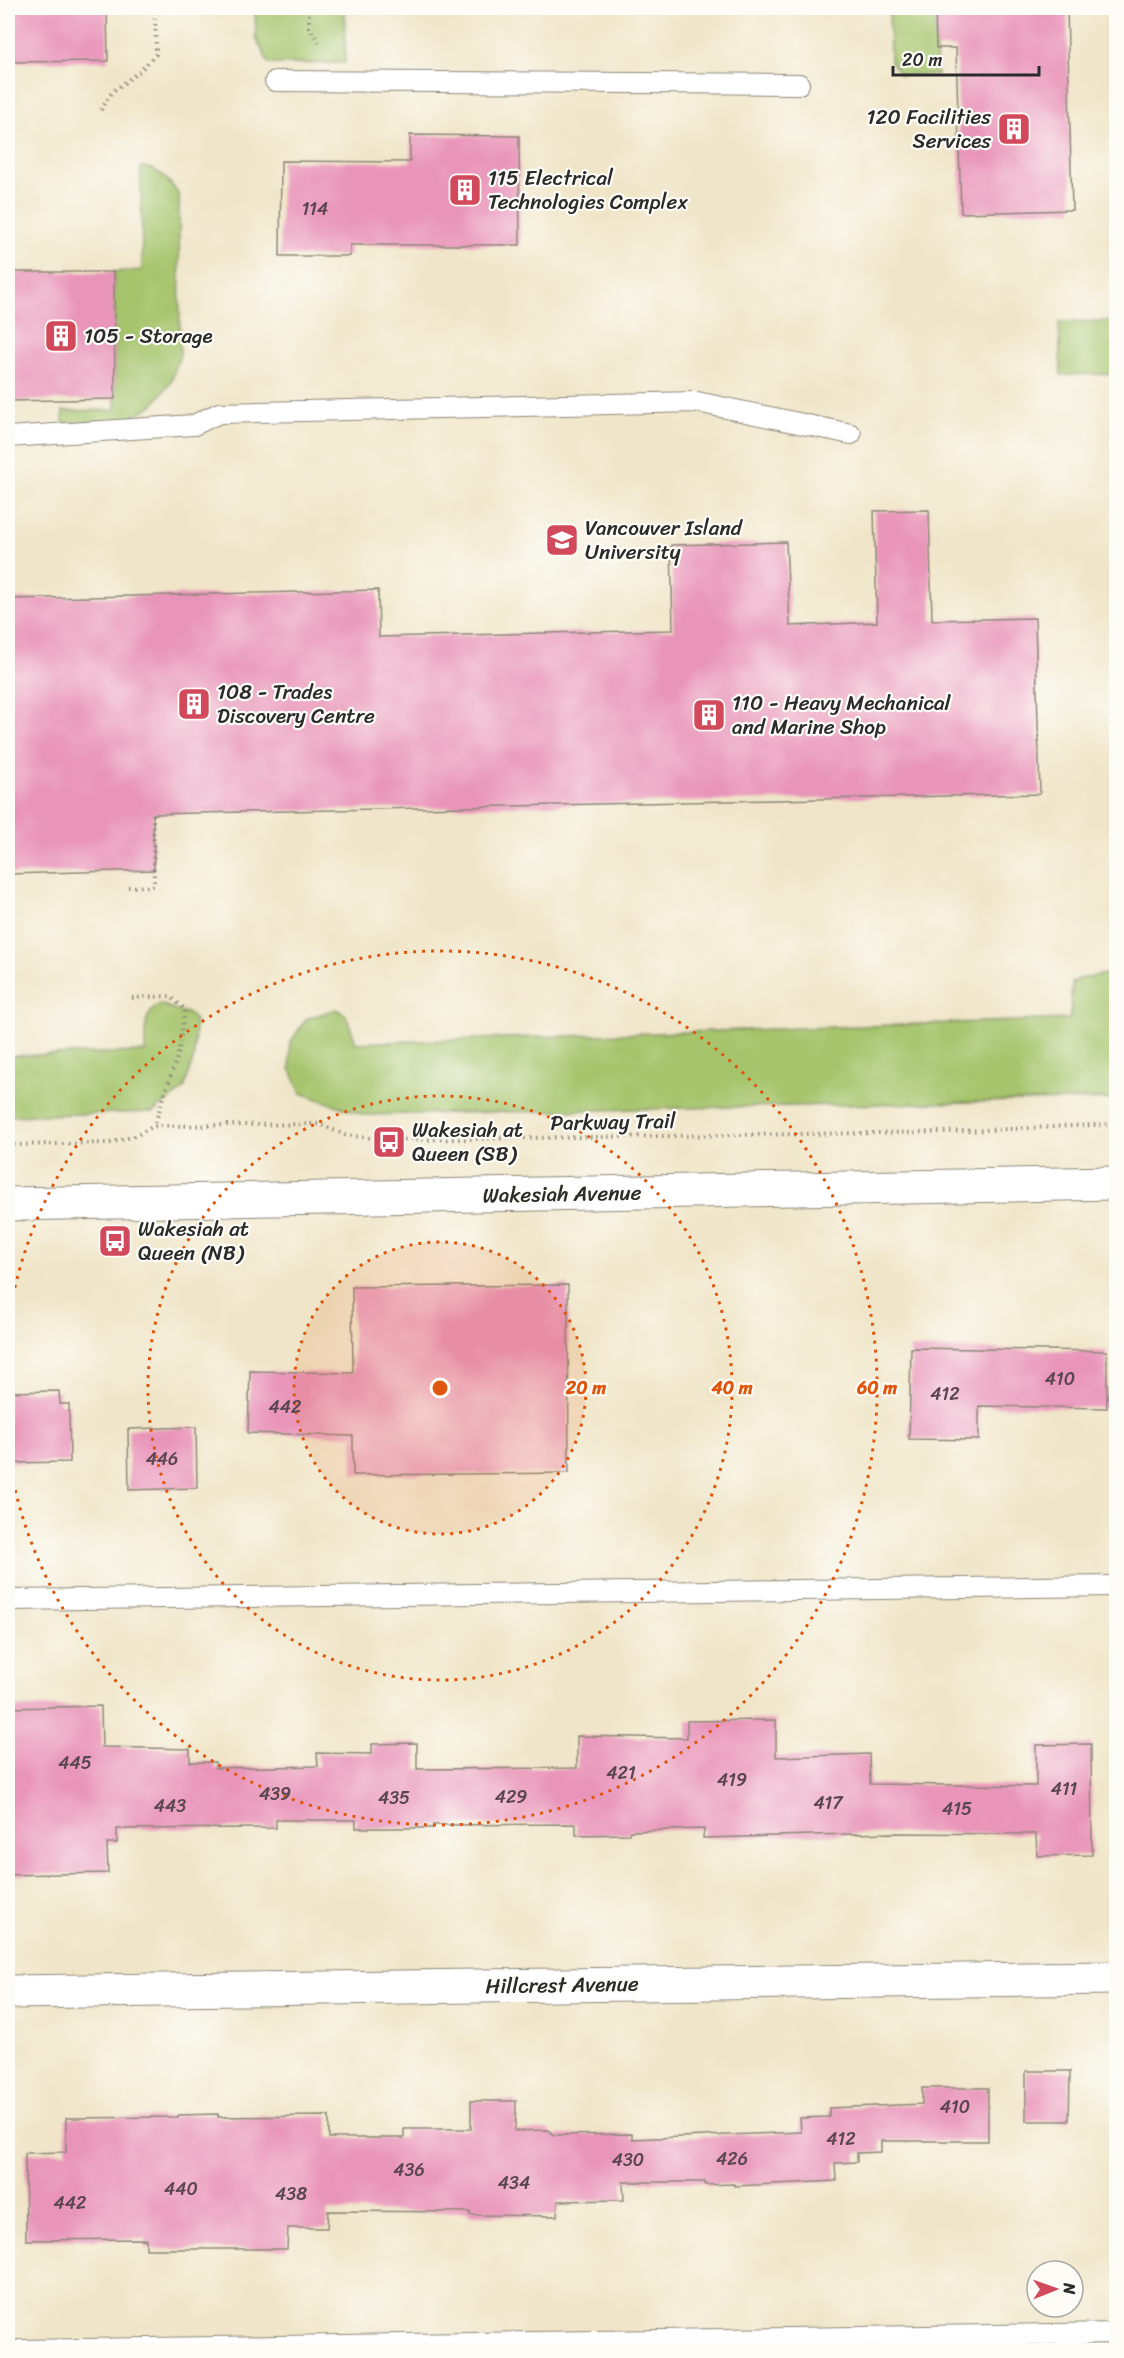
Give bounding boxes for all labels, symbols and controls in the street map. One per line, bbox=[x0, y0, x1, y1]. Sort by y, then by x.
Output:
scale bar bbox=[893, 39, 1038, 77]
text: 20 m bbox=[902, 44, 942, 76]
place label: 120 Facilities Services bbox=[866, 98, 991, 160]
building icon: 120 Facilities Services bbox=[996, 111, 1032, 147]
place label: 115 Electrical Technologies Complex bbox=[488, 159, 688, 221]
building icon: 115 Electrical Technologies Complex bbox=[447, 172, 483, 208]
house number: 114 bbox=[302, 193, 328, 225]
place label: 105 - Storage bbox=[84, 317, 213, 355]
building icon: 105 - Storage bbox=[43, 318, 79, 354]
place label: Vancouver Island University bbox=[585, 509, 744, 571]
school or university icon: Vancouver Island University bbox=[544, 522, 580, 558]
place label: 108 - Trades Discovery Centre bbox=[217, 673, 375, 735]
place label: 110 - Heavy Mechanical and Marine Shop bbox=[732, 684, 952, 746]
building icon: 108 - Trades Discovery Centre bbox=[176, 686, 212, 722]
building icon: 110 - Heavy Mechanical and Marine Shop bbox=[691, 697, 727, 733]
street label: Parkway Trail bbox=[550, 1102, 677, 1142]
place label: Wakesiah at Queen (SB) bbox=[412, 1111, 523, 1173]
bus stop icon: Wakesiah at Queen (SB) bbox=[371, 1124, 407, 1160]
street label: Wakesiah Avenue bbox=[482, 1174, 642, 1214]
place label: Wakesiah at Queen (NB) bbox=[138, 1210, 249, 1272]
bus stop icon: Wakesiah at Queen (NB) bbox=[97, 1223, 133, 1259]
house number: 410 bbox=[1045, 1363, 1075, 1395]
text: 20 m bbox=[565, 1372, 606, 1404]
text: 40 m bbox=[710, 1372, 753, 1404]
text: 60 m bbox=[856, 1372, 897, 1404]
centre of rings bbox=[430, 1378, 450, 1398]
house number: 412 bbox=[930, 1378, 960, 1410]
house number: 442 bbox=[269, 1391, 301, 1423]
house number: 446 bbox=[146, 1443, 178, 1475]
house number: 445 bbox=[58, 1747, 92, 1779]
house number: 421 bbox=[606, 1757, 636, 1789]
house number: 419 bbox=[717, 1764, 747, 1796]
house number: 411 bbox=[1051, 1773, 1078, 1805]
house number: 439 bbox=[259, 1778, 291, 1810]
house number: 429 bbox=[495, 1781, 527, 1813]
house number: 435 bbox=[378, 1782, 410, 1814]
house number: 417 bbox=[813, 1787, 844, 1819]
house number: 443 bbox=[154, 1790, 186, 1822]
house number: 415 bbox=[942, 1793, 972, 1825]
street label: Hillcrest Avenue bbox=[485, 1965, 639, 2005]
house number: 410 bbox=[940, 2091, 970, 2123]
house number: 412 bbox=[826, 2123, 856, 2155]
house number: 426 bbox=[716, 2143, 748, 2175]
house number: 430 bbox=[612, 2144, 644, 2176]
house number: 436 bbox=[393, 2154, 425, 2186]
house number: 434 bbox=[498, 2167, 530, 2199]
house number: 440 bbox=[164, 2173, 198, 2205]
house number: 438 bbox=[275, 2178, 307, 2210]
house number: 442 bbox=[54, 2187, 86, 2219]
north arrow bbox=[1025, 2259, 1085, 2319]
text: N bbox=[1055, 2282, 1084, 2295]

